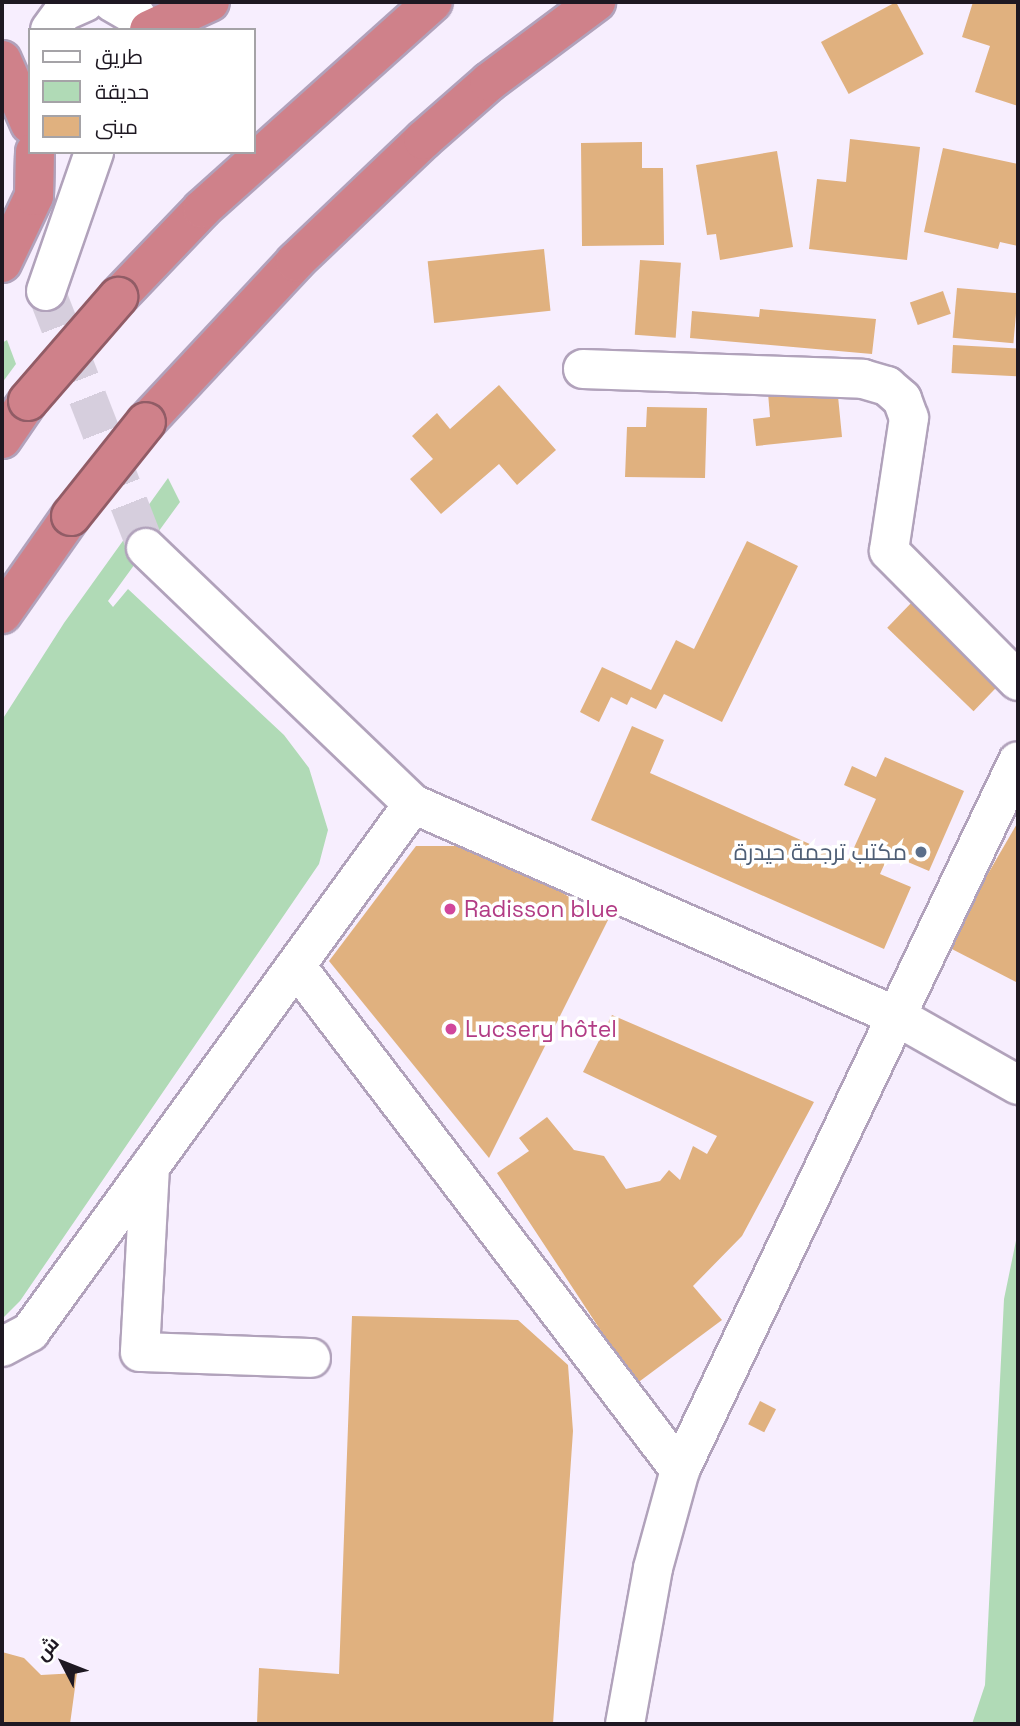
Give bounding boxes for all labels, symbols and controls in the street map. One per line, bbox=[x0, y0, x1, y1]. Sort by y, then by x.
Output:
legend bbox=[28, 28, 256, 154]
text: طريق bbox=[95, 43, 143, 70]
text: حديقة bbox=[95, 78, 149, 105]
text: مبنى bbox=[95, 113, 138, 140]
place label: مكتب ترجمة حيدرة bbox=[734, 838, 907, 866]
marker: مكتب ترجمة حيدرة bbox=[913, 844, 929, 860]
place label: Radisson blue bbox=[464, 895, 618, 923]
marker: Radisson blue bbox=[442, 901, 458, 917]
place label: Lucsery hôtel bbox=[465, 1015, 617, 1043]
marker: Lucsery hôtel bbox=[443, 1021, 459, 1037]
north arrow bbox=[28, 1628, 98, 1698]
text: ش bbox=[30, 1631, 64, 1666]

